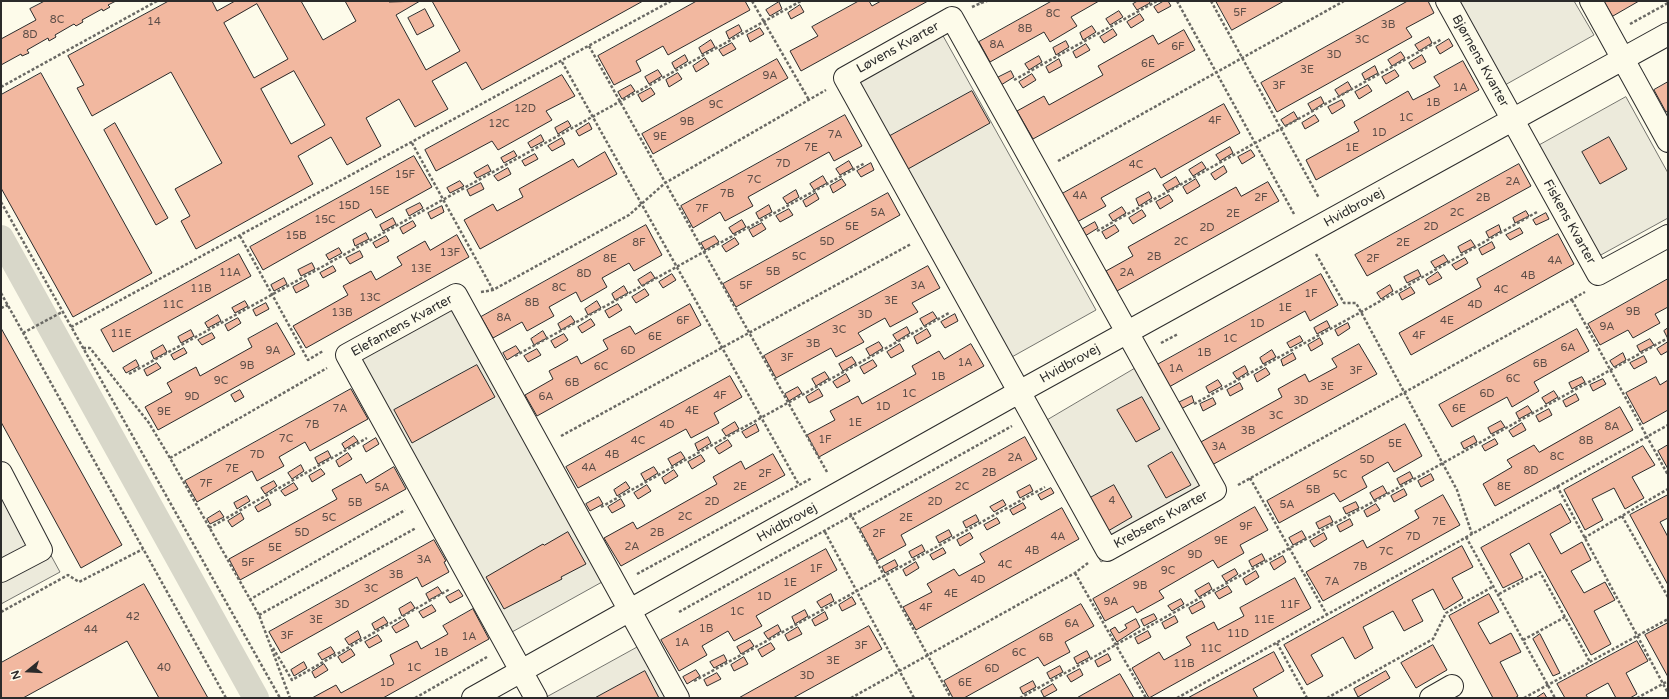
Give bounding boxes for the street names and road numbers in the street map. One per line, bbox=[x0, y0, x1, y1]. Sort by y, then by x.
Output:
street label: Bjørnens Kvarter bbox=[1448, 12, 1512, 110]
street label: Løvens Kvarter bbox=[854, 19, 942, 77]
street label: Fiskens Kvarter bbox=[1539, 177, 1599, 267]
street label: Hvidbrovej bbox=[1321, 185, 1387, 231]
street label: Elefantens Kvarter bbox=[349, 292, 455, 360]
street label: Hvidbrovej bbox=[1037, 341, 1103, 387]
street label: Krebsens Kvarter bbox=[1111, 488, 1211, 552]
street label: Hvidbrovej bbox=[754, 500, 820, 546]

